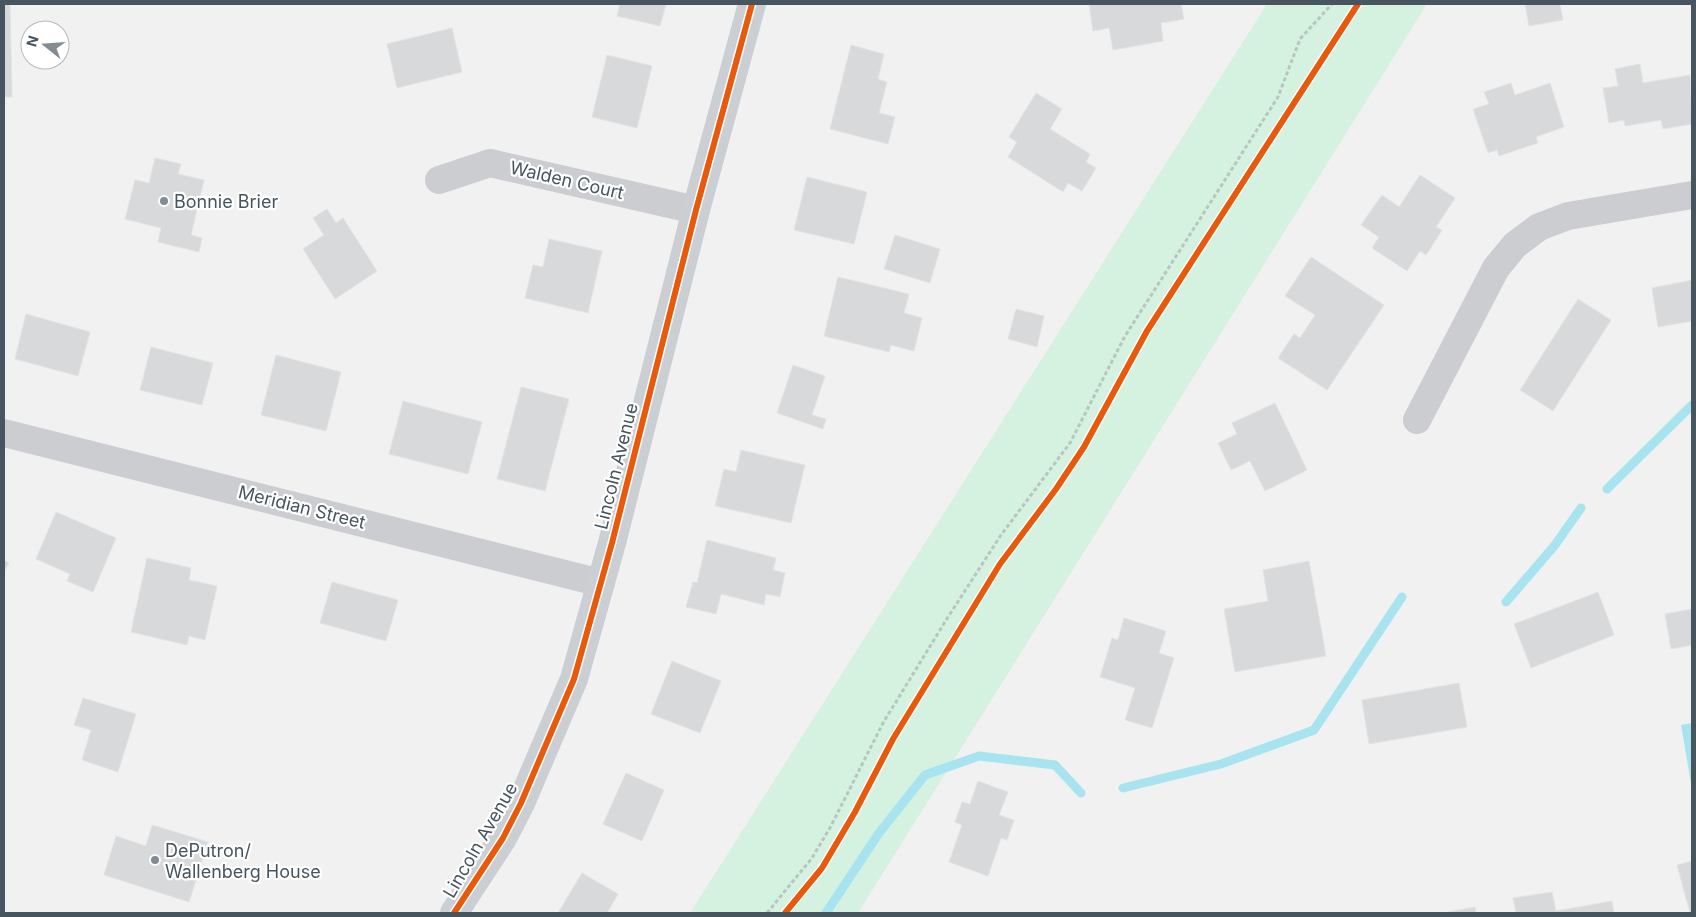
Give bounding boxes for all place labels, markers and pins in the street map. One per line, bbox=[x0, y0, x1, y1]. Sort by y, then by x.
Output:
place label: Bonnie Brier bbox=[174, 191, 278, 212]
marker: Bonnie Brier bbox=[158, 195, 170, 207]
place label: DePutron/ Wallenberg House bbox=[165, 840, 321, 882]
marker: DePutron/ Wallenberg House bbox=[149, 854, 161, 866]

